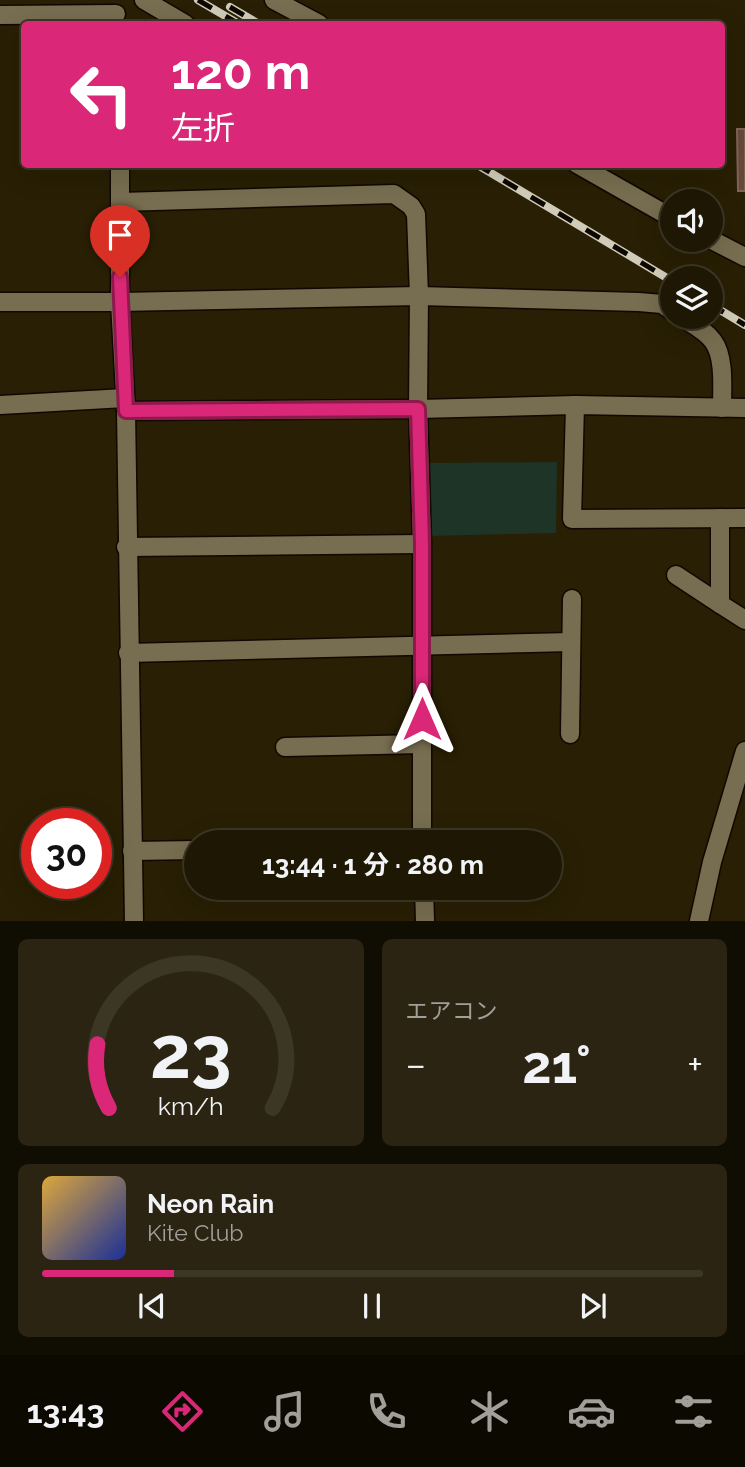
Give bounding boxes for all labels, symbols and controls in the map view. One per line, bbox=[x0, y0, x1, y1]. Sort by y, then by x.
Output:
text: 120 m bbox=[171, 43, 310, 100]
icon: left bbox=[56, 49, 147, 140]
text: 左折 bbox=[171, 109, 235, 146]
map controls bbox=[660, 189, 723, 329]
button: sound bbox=[660, 189, 723, 252]
pin bbox=[90, 205, 150, 277]
icon: arrive bbox=[101, 216, 139, 254]
button: layers bbox=[660, 266, 723, 329]
position arrow bbox=[385, 682, 459, 756]
speed limit sign: 30 bbox=[21, 808, 112, 899]
text: 13:44 · 1 分 · 280 m bbox=[262, 850, 484, 880]
text: エアコン bbox=[406, 997, 498, 1024]
text: 23 bbox=[150, 1011, 232, 1096]
text: 21° bbox=[522, 1034, 591, 1095]
text: − bbox=[406, 1042, 426, 1087]
text: + bbox=[687, 1042, 703, 1087]
text: km/h bbox=[158, 1091, 224, 1121]
text: Neon Rain bbox=[147, 1189, 274, 1219]
text: Kite Club bbox=[147, 1219, 244, 1246]
icon: previous bbox=[133, 1287, 171, 1325]
icon: pause bbox=[353, 1287, 391, 1325]
icon: next bbox=[574, 1287, 612, 1325]
icon: directions bbox=[158, 1387, 207, 1436]
icon: music bbox=[260, 1387, 309, 1436]
icon: phone bbox=[362, 1387, 411, 1436]
icon: climate bbox=[465, 1387, 514, 1436]
icon: car bbox=[567, 1387, 616, 1436]
icon: filters bbox=[669, 1387, 718, 1436]
text: 13:43 bbox=[27, 1393, 104, 1430]

